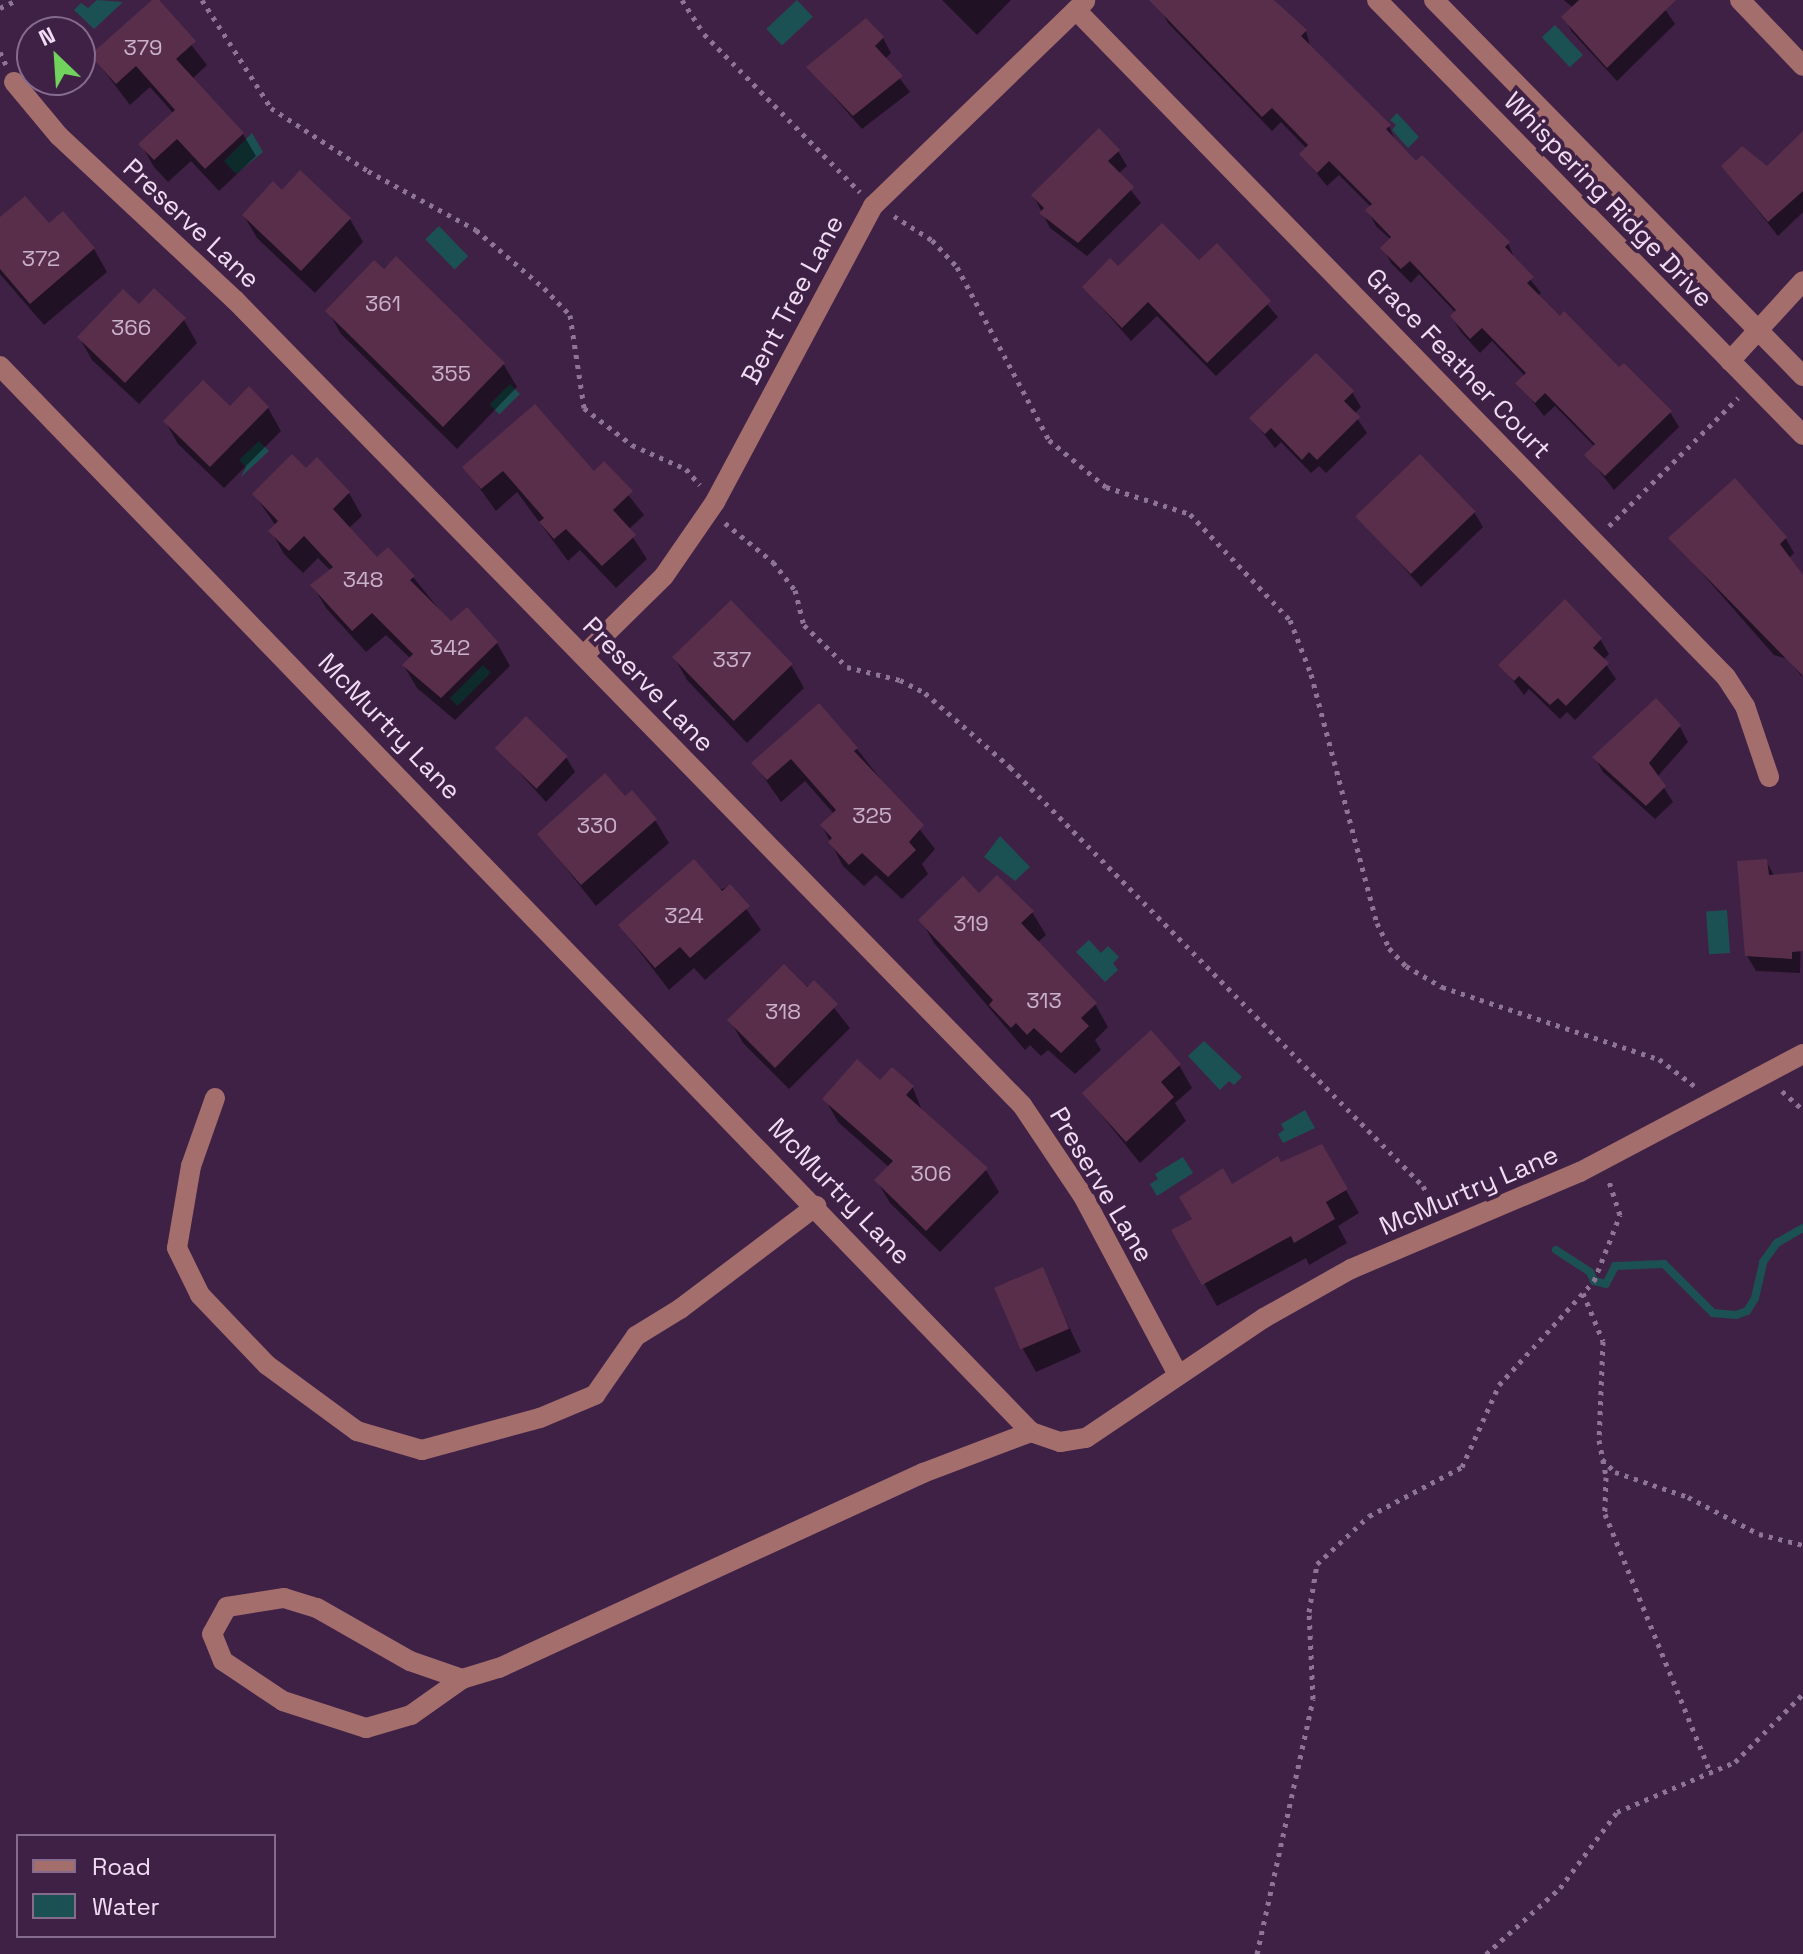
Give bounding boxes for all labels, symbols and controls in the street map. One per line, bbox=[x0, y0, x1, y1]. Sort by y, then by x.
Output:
north arrow bbox=[16, 16, 96, 96]
text: N bbox=[34, 20, 59, 52]
house number: 379 bbox=[123, 35, 163, 61]
street label: Whispering Ridge Drive bbox=[1497, 86, 1719, 314]
street label: Preserve Lane bbox=[116, 153, 266, 295]
street label: Bent Tree Lane bbox=[735, 210, 851, 390]
house number: 372 bbox=[22, 246, 60, 272]
street label: Grace Feather Court bbox=[1359, 262, 1557, 466]
house number: 361 bbox=[365, 291, 401, 317]
house number: 366 bbox=[111, 315, 151, 341]
house number: 355 bbox=[431, 361, 471, 387]
house number: 348 bbox=[343, 567, 383, 593]
street label: Preserve Lane bbox=[576, 611, 720, 759]
house number: 342 bbox=[430, 635, 470, 661]
street label: McMurtry Lane bbox=[311, 647, 467, 807]
house number: 337 bbox=[713, 647, 751, 673]
house number: 325 bbox=[852, 803, 892, 829]
house number: 330 bbox=[577, 813, 617, 839]
house number: 324 bbox=[664, 903, 704, 929]
house number: 319 bbox=[953, 911, 989, 937]
house number: 313 bbox=[1026, 988, 1062, 1014]
house number: 318 bbox=[765, 999, 801, 1025]
street label: Preserve Lane bbox=[1042, 1102, 1160, 1268]
street label: McMurtry Lane bbox=[761, 1112, 917, 1272]
street label: McMurtry Lane bbox=[1375, 1139, 1563, 1243]
house number: 306 bbox=[911, 1161, 951, 1187]
legend bbox=[16, 1834, 276, 1938]
text: Road bbox=[92, 1851, 151, 1882]
text: Water bbox=[92, 1891, 160, 1922]

